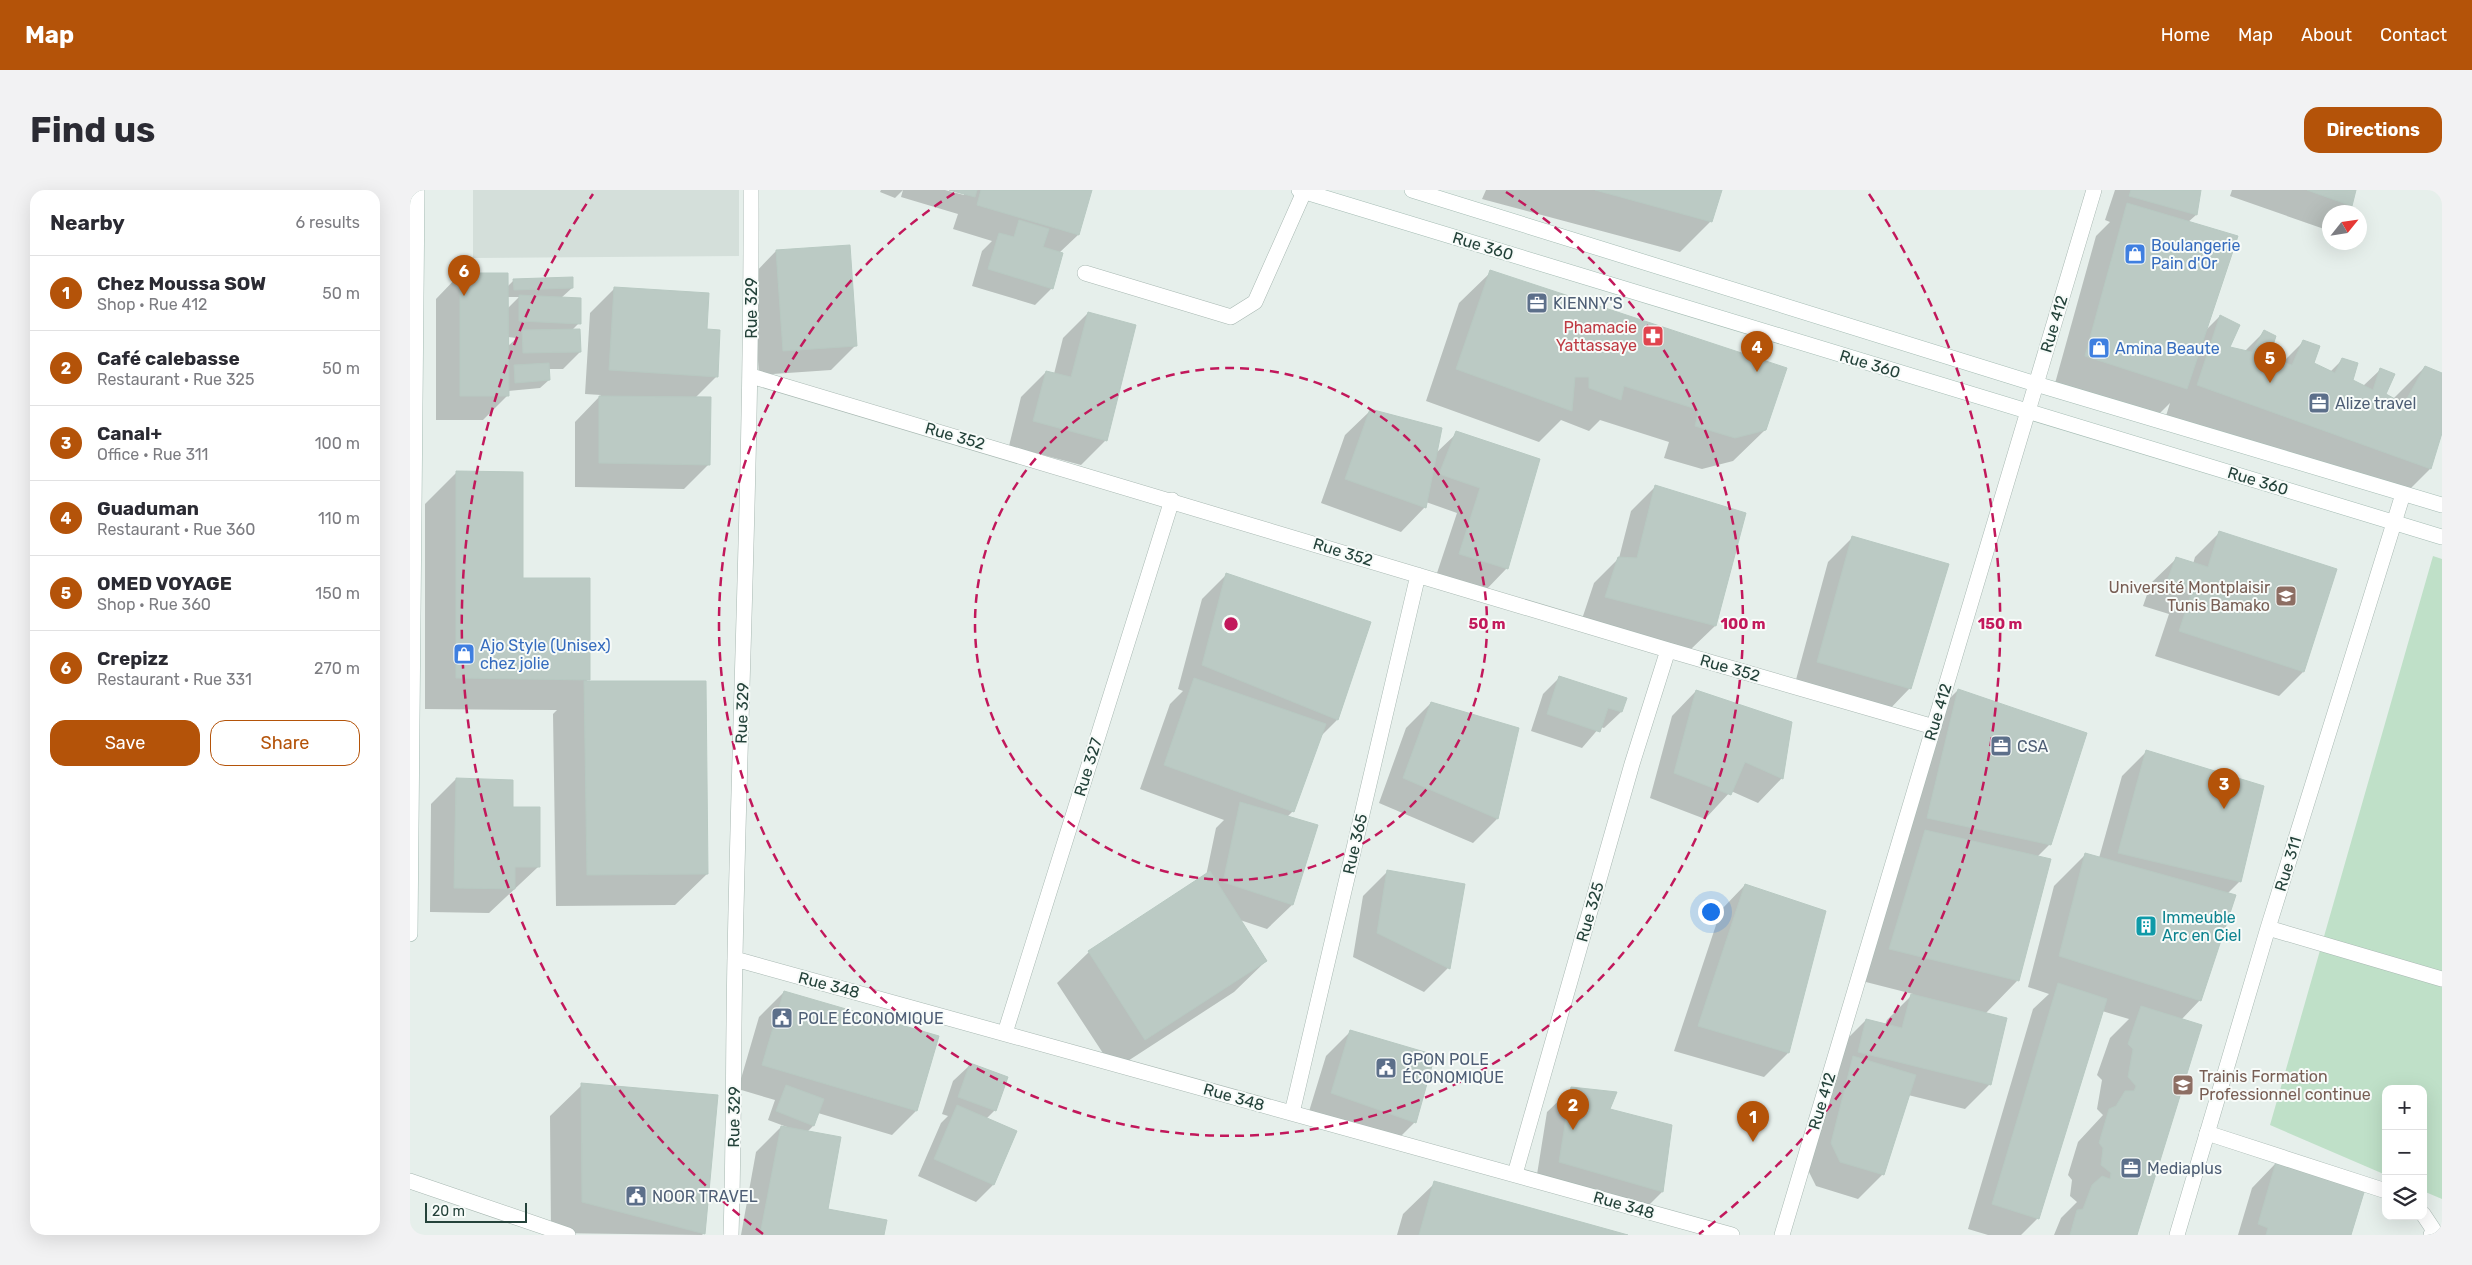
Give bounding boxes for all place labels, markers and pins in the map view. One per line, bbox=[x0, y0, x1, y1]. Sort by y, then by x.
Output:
place label: Boulangerie Pain d'Or bbox=[2151, 236, 2240, 273]
shop icon: Boulangerie Pain d'Or bbox=[2123, 242, 2147, 266]
pin: 6 bbox=[448, 255, 480, 296]
office icon: KIENNY'S bbox=[1525, 291, 1549, 315]
place label: KIENNY'S bbox=[1553, 294, 1623, 313]
place label: Phamacie Yattassaye bbox=[1556, 318, 1637, 355]
pharmacy icon: Phamacie Yattassaye bbox=[1641, 324, 1665, 348]
pin: 4 bbox=[1741, 331, 1773, 372]
shop icon: Amina Beaute bbox=[2087, 336, 2111, 360]
place label: Amina Beaute bbox=[2115, 339, 2220, 358]
pin: 5 bbox=[2254, 342, 2286, 383]
office icon: Alize travel bbox=[2307, 391, 2331, 415]
place label: Alize travel bbox=[2335, 394, 2416, 413]
place label: Université Montplaisir Tunis Bamako bbox=[2108, 578, 2270, 615]
school or university icon: Université Montplaisir Tunis Bamako bbox=[2274, 584, 2298, 608]
centre of rings bbox=[1222, 615, 1240, 633]
place label: Ajo Style (Unisex) chez jolie bbox=[480, 636, 611, 673]
shop icon: Ajo Style (Unisex) chez jolie bbox=[452, 642, 476, 666]
office icon: CSA bbox=[1989, 734, 2013, 758]
place label: CSA bbox=[2017, 737, 2048, 756]
pin: 3 bbox=[2208, 768, 2240, 809]
place label: Immeuble Arc en Ciel bbox=[2162, 908, 2241, 945]
building icon: Immeuble Arc en Ciel bbox=[2134, 914, 2158, 938]
public building icon: POLE ÉCONOMIQUE bbox=[770, 1006, 794, 1030]
place label: POLE ÉCONOMIQUE bbox=[798, 1009, 944, 1028]
place label: GPON POLE ÉCONOMIQUE bbox=[1402, 1050, 1504, 1087]
public building icon: GPON POLE ÉCONOMIQUE bbox=[1374, 1056, 1398, 1080]
place label: Trainis Formation Professionnel continue bbox=[2199, 1067, 2371, 1104]
school or university icon: Trainis Formation Professionnel continue bbox=[2171, 1073, 2195, 1097]
pin: 2 bbox=[1557, 1089, 1589, 1130]
pin: 1 bbox=[1737, 1101, 1769, 1142]
office icon: Mediaplus bbox=[2119, 1156, 2143, 1180]
place label: Mediaplus bbox=[2147, 1159, 2222, 1178]
public building icon: NOOR TRAVEL bbox=[624, 1184, 648, 1208]
place label: NOOR TRAVEL bbox=[652, 1187, 758, 1206]

